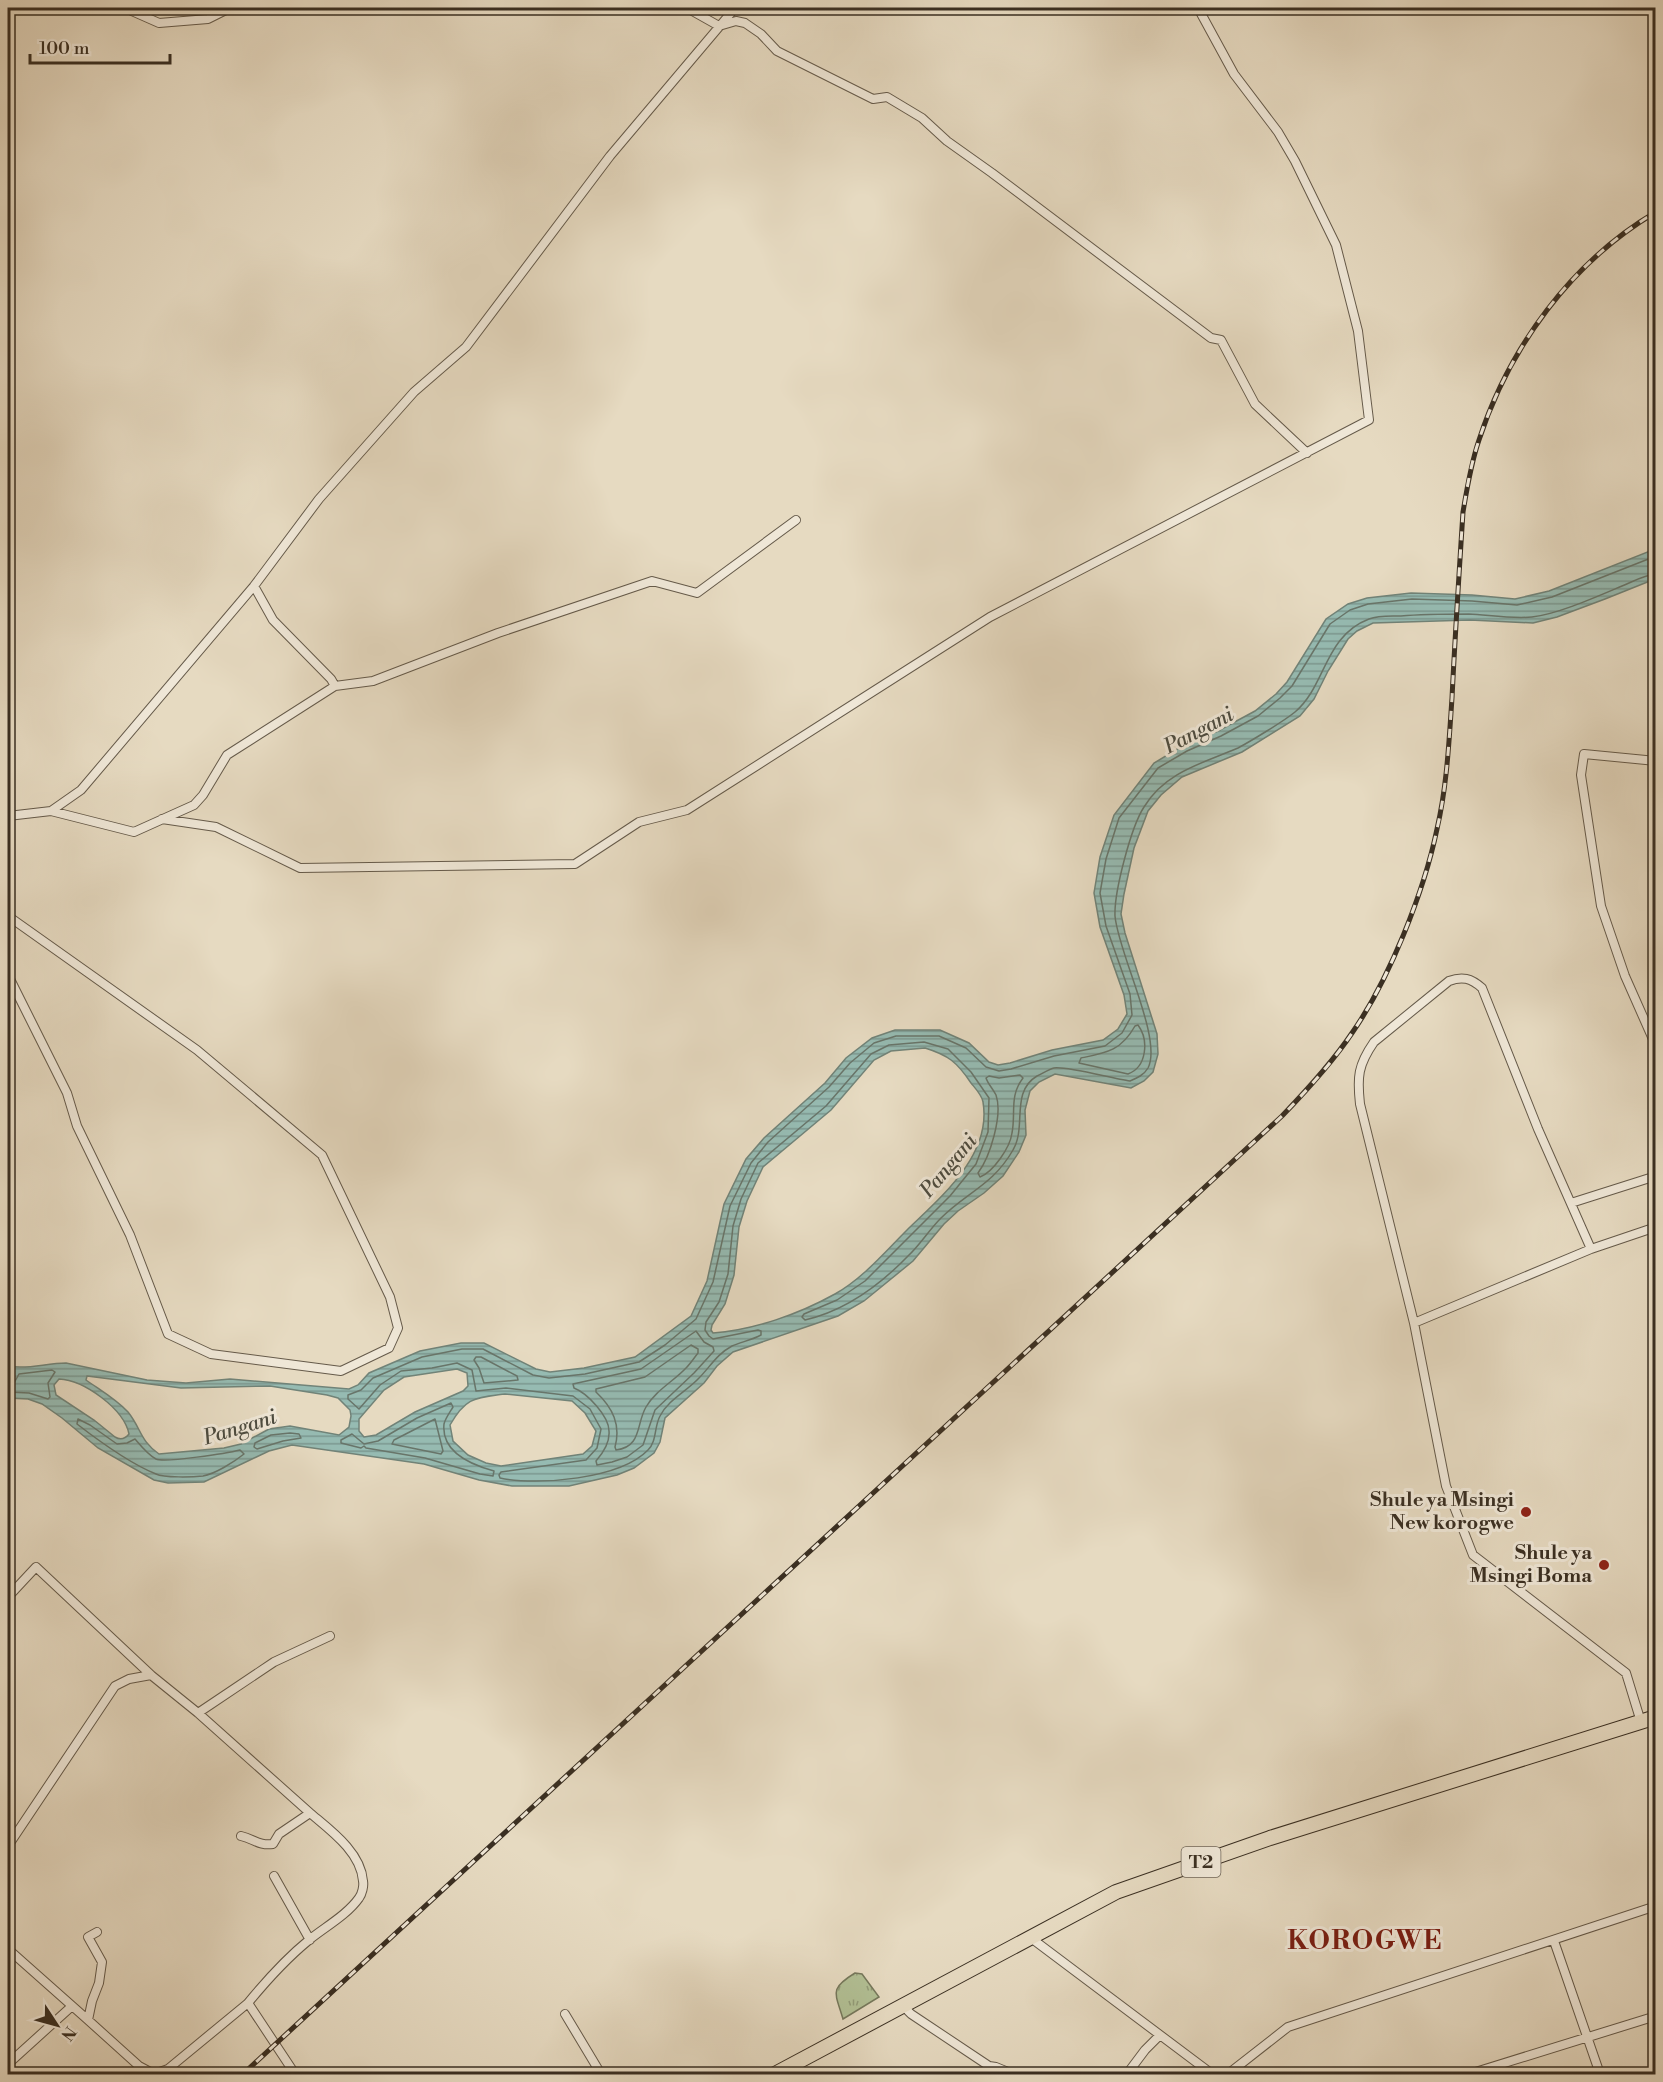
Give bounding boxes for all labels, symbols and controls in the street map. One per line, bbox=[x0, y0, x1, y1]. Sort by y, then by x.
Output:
scale bar bbox=[30, 27, 170, 65]
text: 100 m bbox=[39, 37, 90, 60]
water label: Pangani bbox=[1159, 702, 1239, 761]
water label: Pangani bbox=[914, 1128, 984, 1204]
water label: Pangani bbox=[199, 1404, 280, 1452]
place label: Shule ya Msingi New korogwe bbox=[1370, 1488, 1515, 1536]
marker: Shule ya Msingi New korogwe bbox=[1519, 1505, 1533, 1519]
place label: Shule ya Msingi Boma bbox=[1470, 1541, 1592, 1589]
marker: Shule ya Msingi Boma bbox=[1597, 1558, 1611, 1572]
road number: T2 bbox=[1182, 1847, 1220, 1877]
district label: KOROGWE bbox=[1287, 1925, 1443, 1957]
north arrow bbox=[27, 1995, 87, 2055]
text: N bbox=[56, 2022, 80, 2045]

